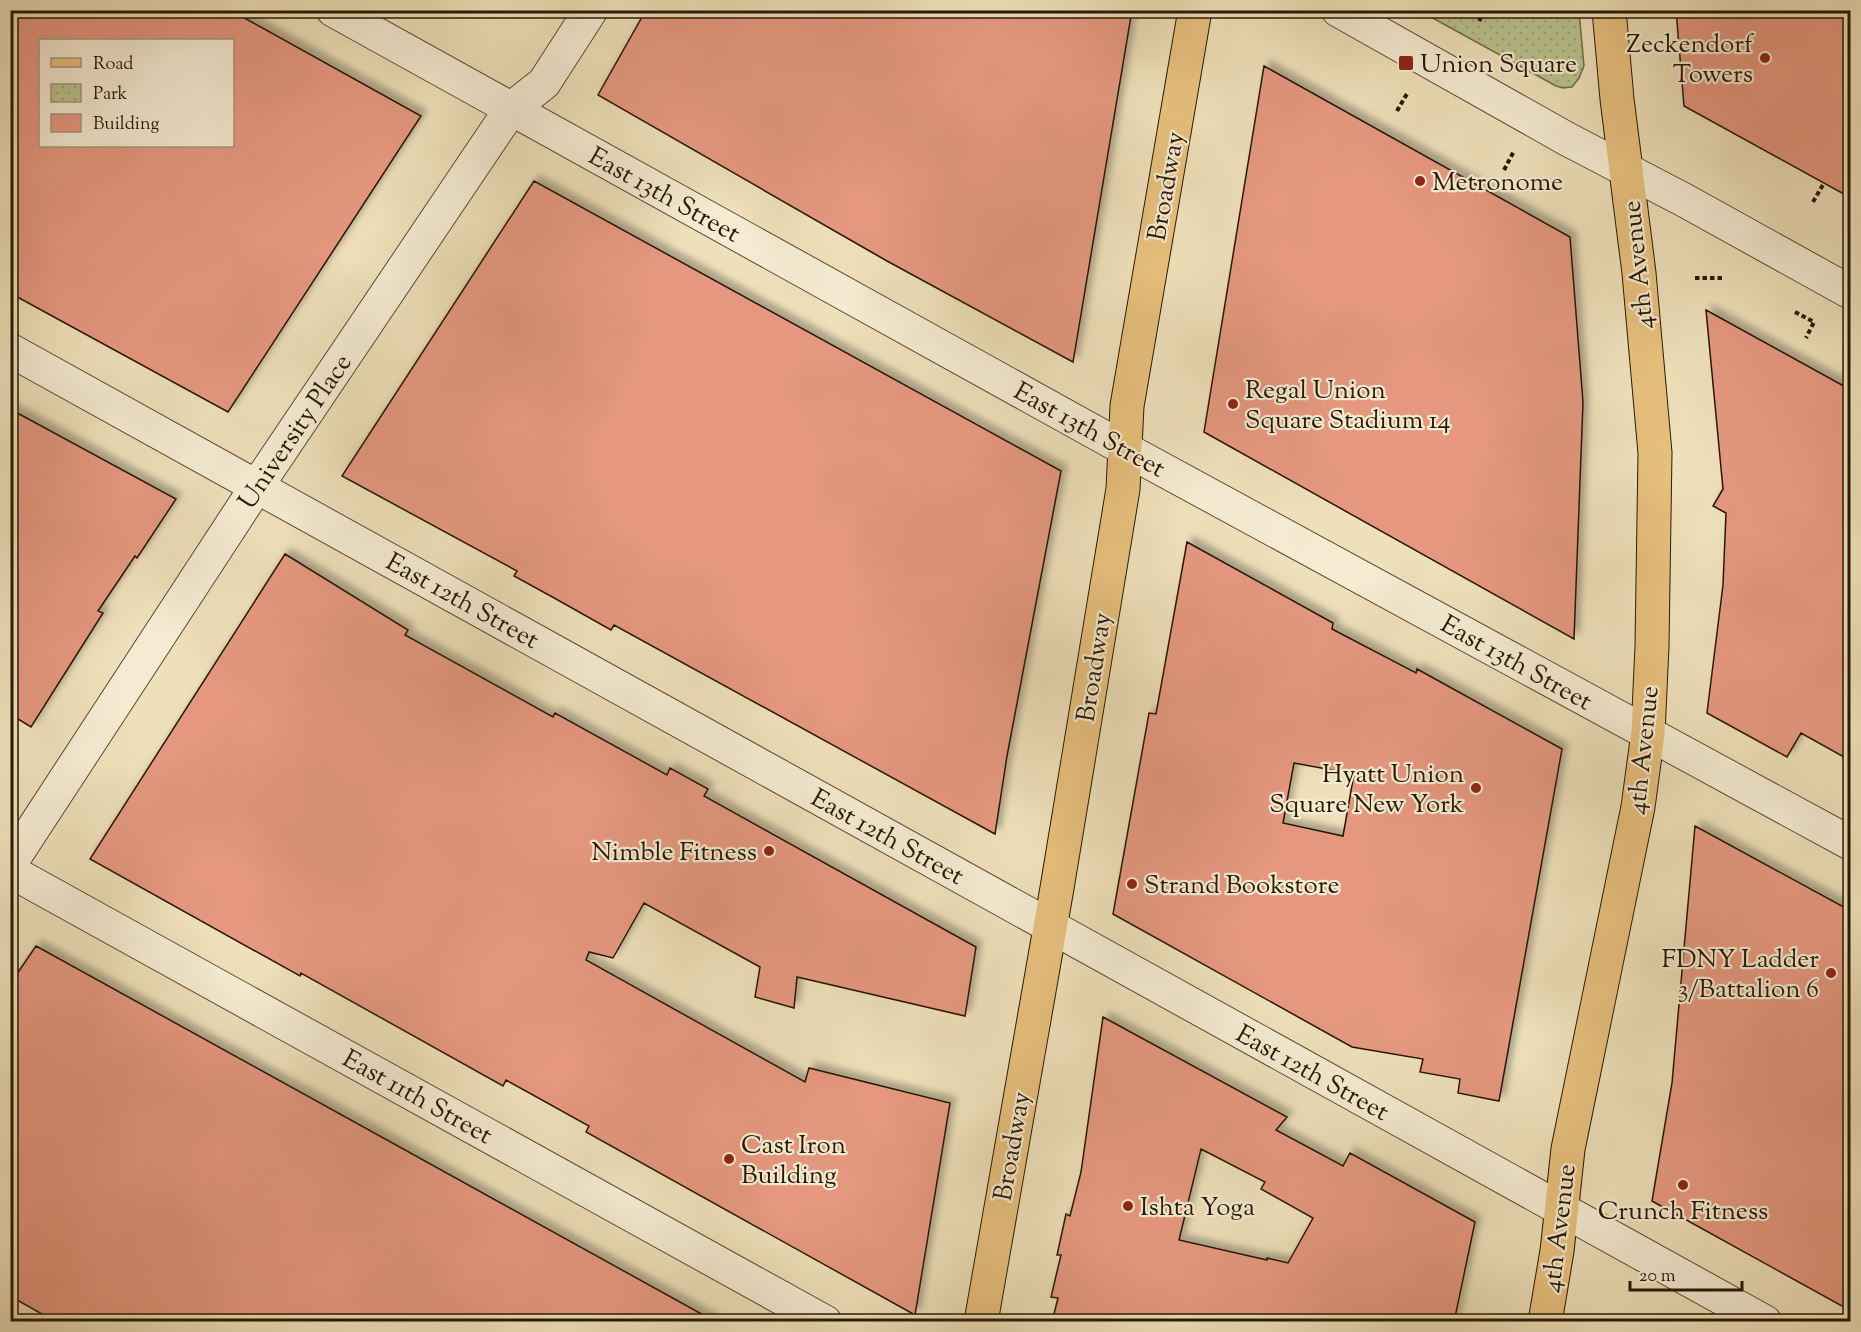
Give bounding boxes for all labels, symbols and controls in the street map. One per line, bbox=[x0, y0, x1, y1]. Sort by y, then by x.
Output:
place label: Zeckendorf Towers bbox=[1626, 27, 1754, 94]
legend bbox=[39, 39, 234, 147]
place label: Union Square bbox=[1420, 47, 1577, 84]
marker: Zeckendorf Towers bbox=[1758, 51, 1772, 65]
text: Road bbox=[93, 52, 133, 78]
marker: Union Square bbox=[1397, 54, 1415, 72]
text: Park bbox=[93, 82, 128, 108]
text: Building bbox=[93, 112, 159, 138]
street label: Broadway bbox=[1140, 129, 1195, 244]
street label: East 13th Street bbox=[581, 139, 746, 253]
place label: Metronome bbox=[1432, 165, 1563, 202]
marker: Metronome bbox=[1413, 174, 1427, 188]
street label: 4th Avenue bbox=[1614, 198, 1665, 331]
street label: University Place bbox=[230, 347, 362, 518]
place label: Regal Union Square Stadium 14 bbox=[1245, 373, 1451, 440]
street label: East 13th Street bbox=[1006, 374, 1171, 488]
marker: Regal Union Square Stadium 14 bbox=[1226, 397, 1240, 411]
street label: East 12th Street bbox=[378, 545, 545, 660]
street label: East 13th Street bbox=[1433, 607, 1598, 721]
street label: Broadway bbox=[1069, 610, 1122, 725]
street label: 4th Avenue bbox=[1619, 684, 1670, 817]
place label: Hyatt Union Square New York bbox=[1269, 757, 1464, 824]
street label: East 12th Street bbox=[803, 781, 970, 896]
marker: Hyatt Union Square New York bbox=[1469, 781, 1483, 795]
place label: Nimble Fitness bbox=[591, 835, 757, 872]
marker: Nimble Fitness bbox=[762, 844, 776, 858]
place label: Strand Bookstore bbox=[1144, 868, 1340, 905]
marker: Strand Bookstore bbox=[1125, 877, 1139, 891]
place label: FDNY Ladder 3/Battalion 6 bbox=[1662, 942, 1819, 1009]
marker: FDNY Ladder 3/Battalion 6 bbox=[1824, 966, 1838, 980]
street label: East 12th Street bbox=[1228, 1017, 1395, 1132]
street label: East 11th Street bbox=[335, 1042, 499, 1155]
street label: Broadway bbox=[986, 1089, 1041, 1204]
place label: Cast Iron Building bbox=[741, 1128, 846, 1195]
marker: Cast Iron Building bbox=[722, 1152, 736, 1166]
street label: 4th Avenue bbox=[1534, 1162, 1587, 1295]
marker: Crunch Fitness bbox=[1676, 1178, 1690, 1192]
place label: Ishta Yoga bbox=[1140, 1190, 1255, 1227]
place label: Crunch Fitness bbox=[1598, 1194, 1768, 1231]
marker: Ishta Yoga bbox=[1121, 1199, 1135, 1213]
scale bar bbox=[1630, 1254, 1742, 1292]
text: 20 m bbox=[1639, 1264, 1676, 1290]

